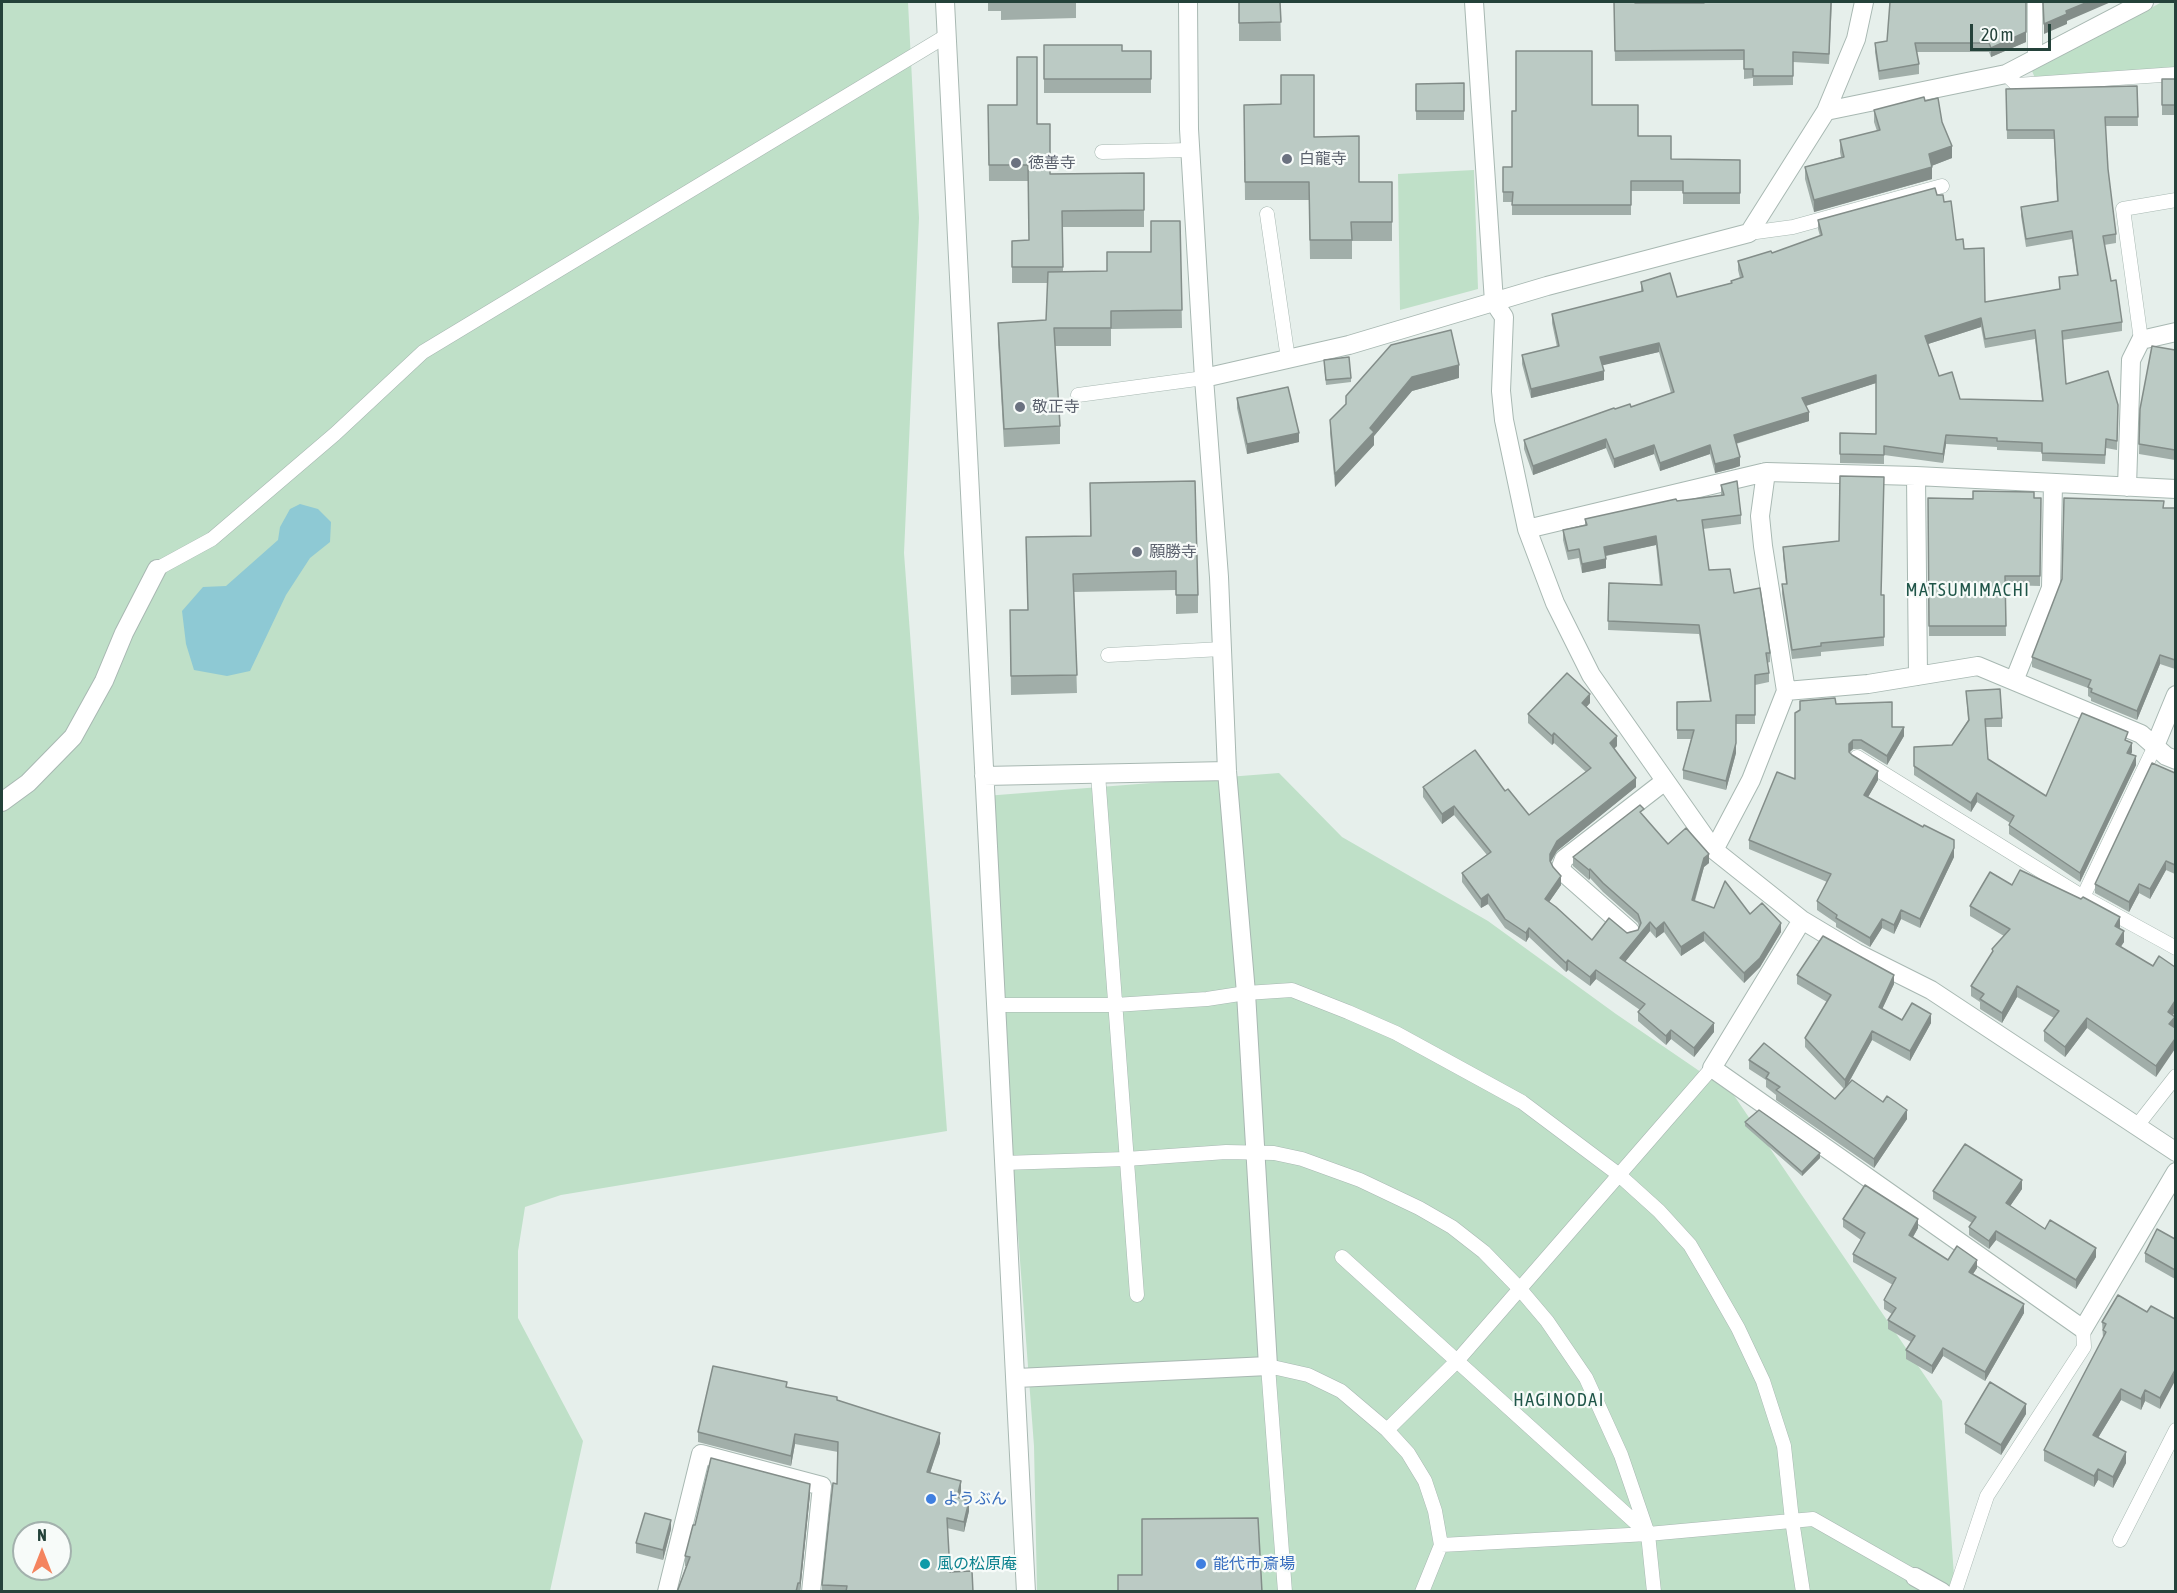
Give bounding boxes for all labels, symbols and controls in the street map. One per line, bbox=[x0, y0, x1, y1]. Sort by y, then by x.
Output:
scale bar bbox=[1973, 12, 2054, 50]
text: 20 m bbox=[1981, 24, 2013, 45]
place label: 白龍寺 bbox=[1299, 149, 1347, 169]
marker: 白龍寺 bbox=[1280, 152, 1294, 166]
place label: 徳善寺 bbox=[1028, 153, 1076, 173]
marker: 徳善寺 bbox=[1009, 156, 1023, 170]
place label: 敬正寺 bbox=[1032, 397, 1080, 417]
marker: 敬正寺 bbox=[1013, 400, 1027, 414]
place label: 願勝寺 bbox=[1149, 542, 1197, 562]
marker: 願勝寺 bbox=[1130, 545, 1144, 559]
district label: MATSUMIMACHI bbox=[1906, 579, 2030, 601]
district label: HAGINODAI bbox=[1513, 1389, 1605, 1411]
place label: ようぶん bbox=[943, 1489, 1007, 1509]
marker: ようぶん bbox=[924, 1492, 938, 1506]
north arrow bbox=[12, 1521, 72, 1581]
text: N bbox=[37, 1526, 47, 1544]
place label: 風の松原庵 bbox=[937, 1554, 1017, 1574]
place label: 能代市 斎場 bbox=[1213, 1554, 1295, 1574]
marker: 風の松原庵 bbox=[918, 1557, 932, 1571]
marker: 能代市 斎場 bbox=[1194, 1557, 1208, 1571]

